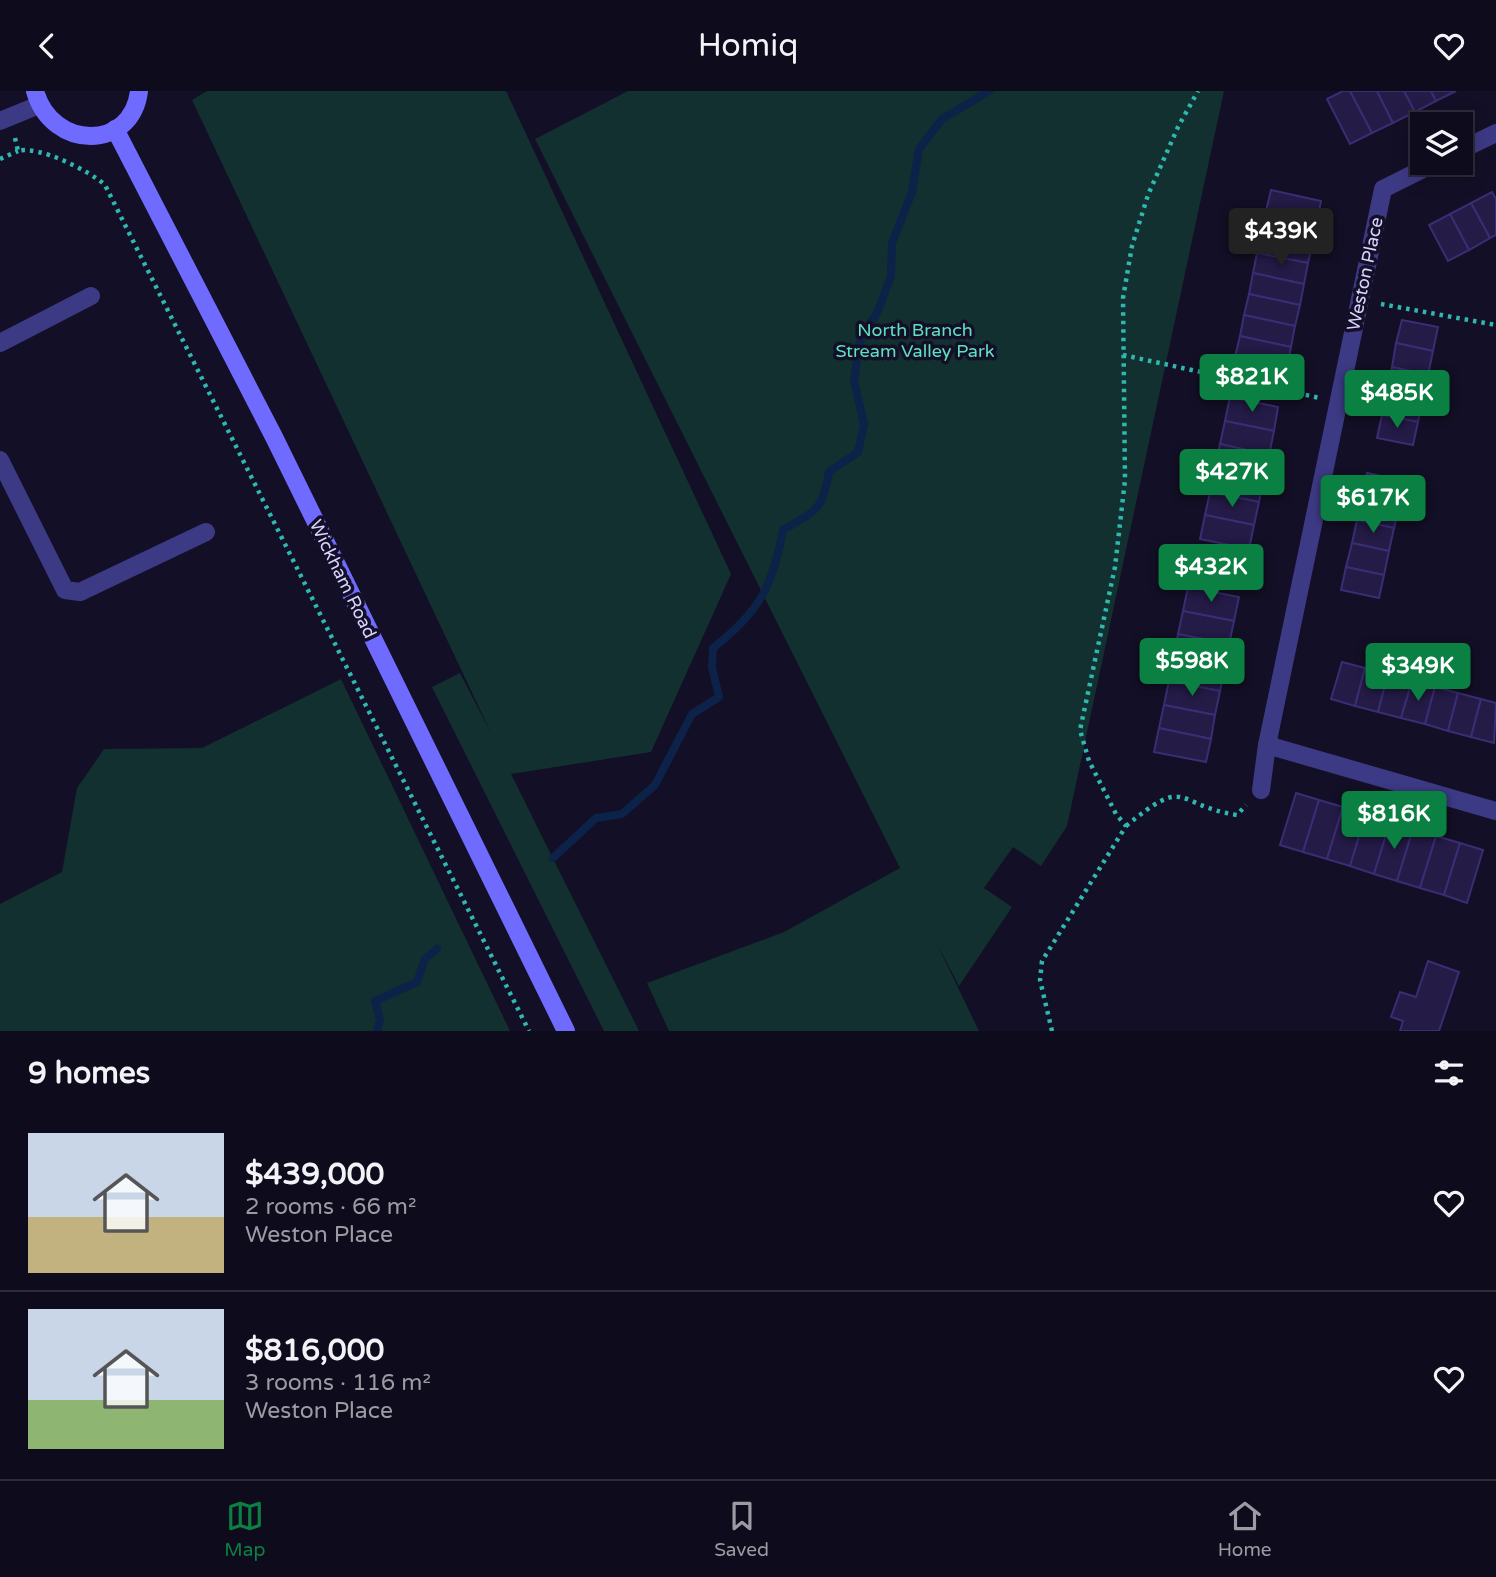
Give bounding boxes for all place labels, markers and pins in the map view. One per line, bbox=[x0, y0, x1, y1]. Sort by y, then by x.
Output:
pin: $439K bbox=[1232, 209, 1330, 268]
pin: $821K bbox=[1203, 355, 1301, 414]
pin: $485K bbox=[1348, 371, 1446, 430]
pin: $427K bbox=[1183, 449, 1281, 509]
pin: $617K bbox=[1324, 475, 1422, 535]
pin: $432K bbox=[1162, 545, 1260, 604]
pin: $598K bbox=[1143, 639, 1241, 698]
pin: $349K bbox=[1369, 643, 1467, 703]
pin: $816K bbox=[1345, 791, 1443, 851]

